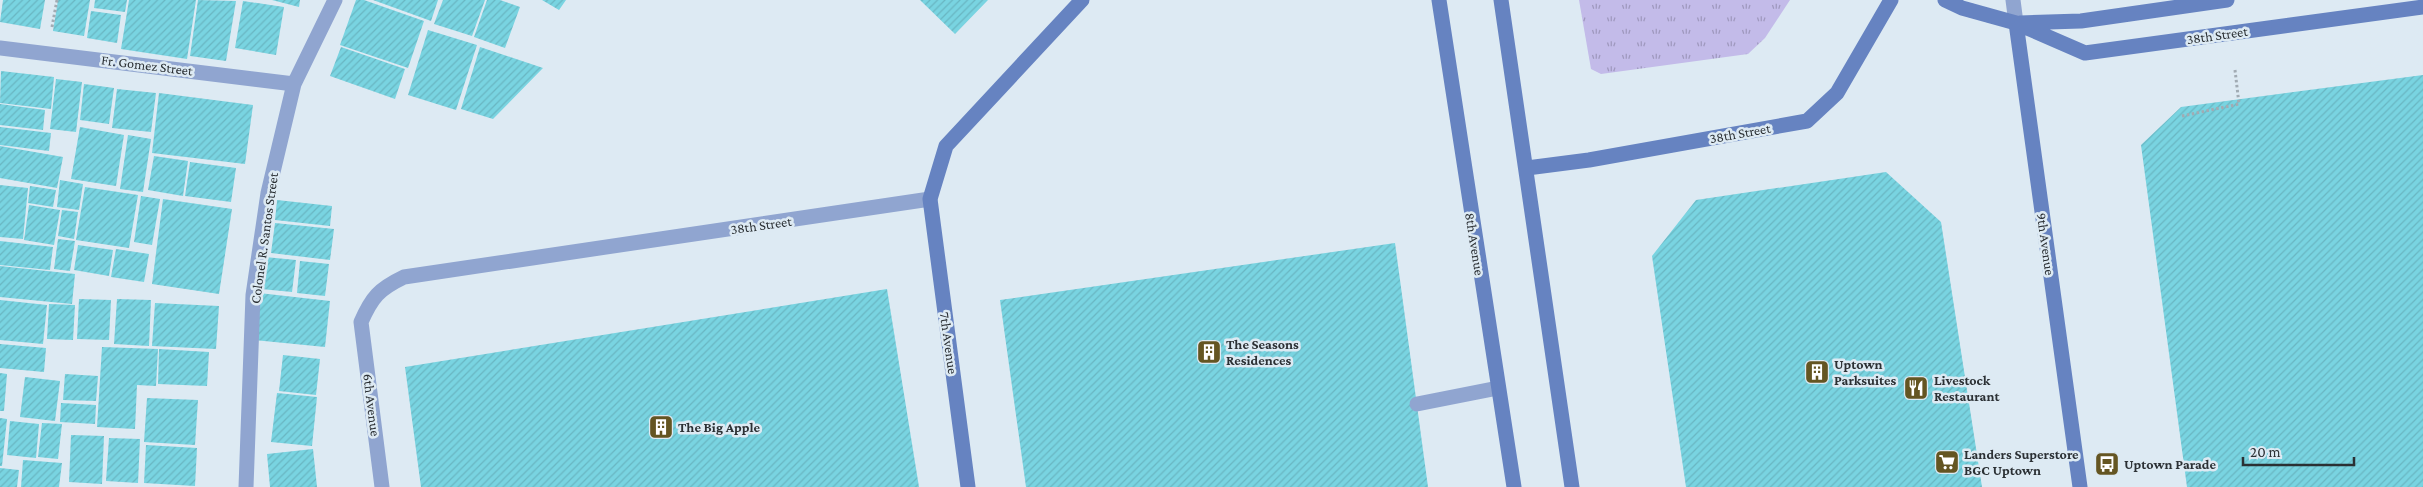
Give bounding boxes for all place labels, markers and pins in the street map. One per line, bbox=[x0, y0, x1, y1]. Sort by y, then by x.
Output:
place label: The Seasons Residences bbox=[1226, 336, 1299, 368]
building icon: The Seasons Residences bbox=[1196, 339, 1222, 365]
place label: Uptown Parksuites bbox=[1834, 356, 1896, 388]
building icon: Uptown Parksuites bbox=[1804, 359, 1830, 385]
place label: Livestock Restaurant bbox=[1934, 372, 2000, 404]
restaurant icon: Livestock Restaurant bbox=[1903, 375, 1929, 401]
building icon: The Big Apple bbox=[648, 414, 674, 440]
place label: The Big Apple bbox=[678, 419, 760, 435]
place label: Landers Superstore BGC Uptown bbox=[1964, 446, 2079, 478]
supermarket icon: Landers Superstore BGC Uptown bbox=[1934, 449, 1960, 475]
bus stop icon: Uptown Parade bbox=[2094, 451, 2120, 477]
place label: Uptown Parade bbox=[2124, 456, 2217, 472]

